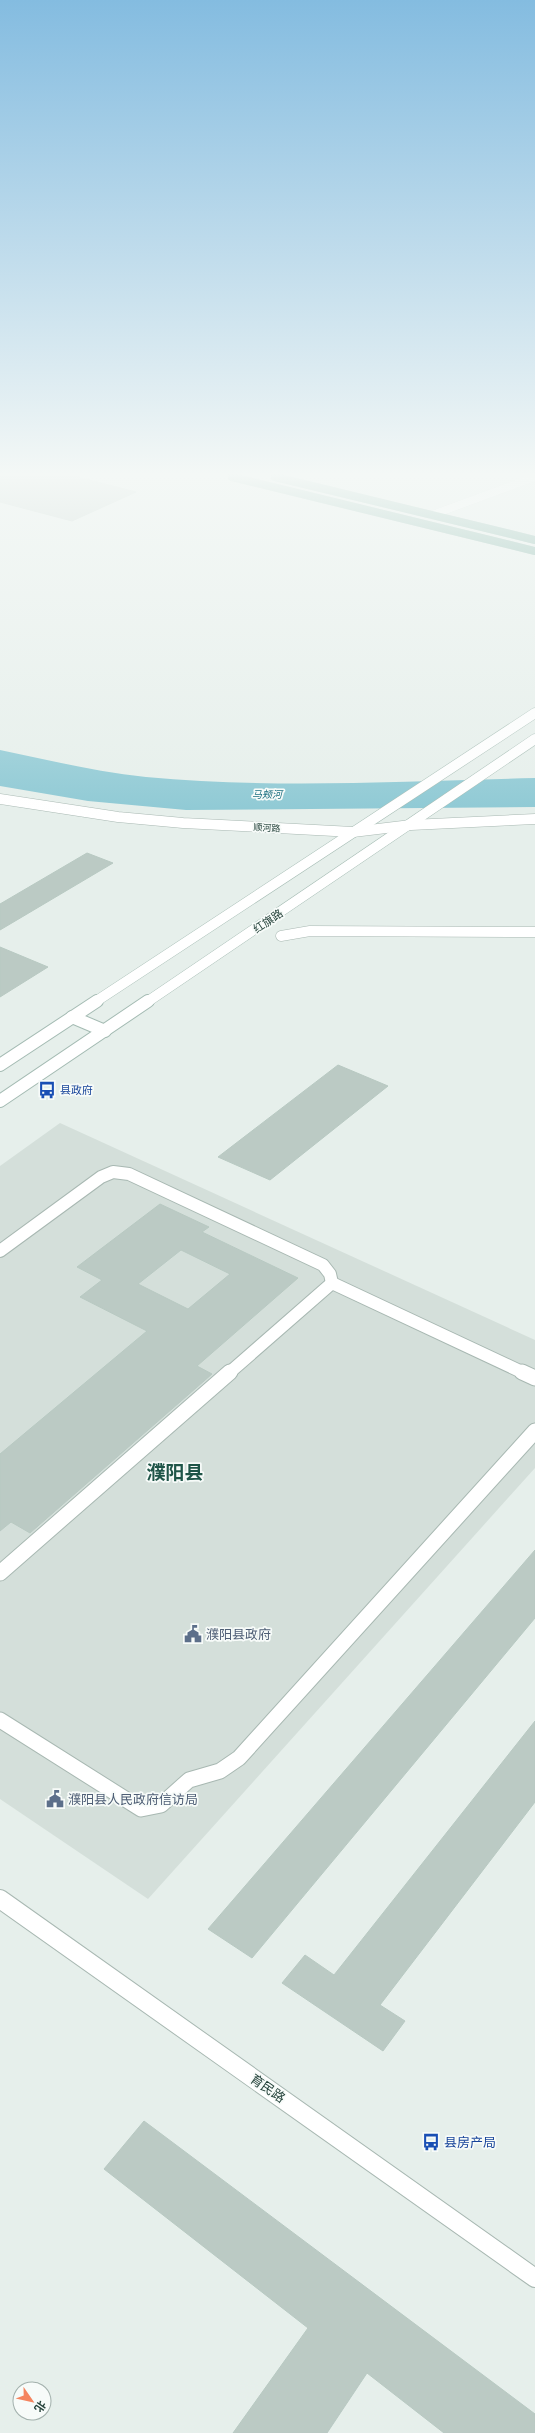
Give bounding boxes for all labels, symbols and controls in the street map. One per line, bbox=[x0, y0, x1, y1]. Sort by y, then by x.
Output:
water label: 马颊河 bbox=[252, 787, 284, 801]
street label: 顺河路 bbox=[253, 820, 281, 835]
street label: 红旗路 bbox=[250, 905, 286, 936]
bus stop icon: 县政府 bbox=[37, 1080, 57, 1100]
place label: 县政府 bbox=[60, 1082, 93, 1097]
district label: 濮阳县 bbox=[146, 1459, 204, 1485]
public building icon: 濮阳县政府 bbox=[183, 1624, 203, 1644]
place label: 濮阳县政府 bbox=[206, 1625, 271, 1643]
public building icon: 濮阳县人民政府信访局 bbox=[45, 1789, 65, 1809]
place label: 濮阳县人民政府信访局 bbox=[68, 1790, 198, 1808]
street label: 育民路 bbox=[247, 2069, 289, 2107]
bus stop icon: 县房产局 bbox=[421, 2132, 441, 2152]
place label: 县房产局 bbox=[444, 2133, 496, 2151]
north arrow bbox=[12, 2381, 52, 2421]
text: 北 bbox=[31, 2398, 50, 2416]

